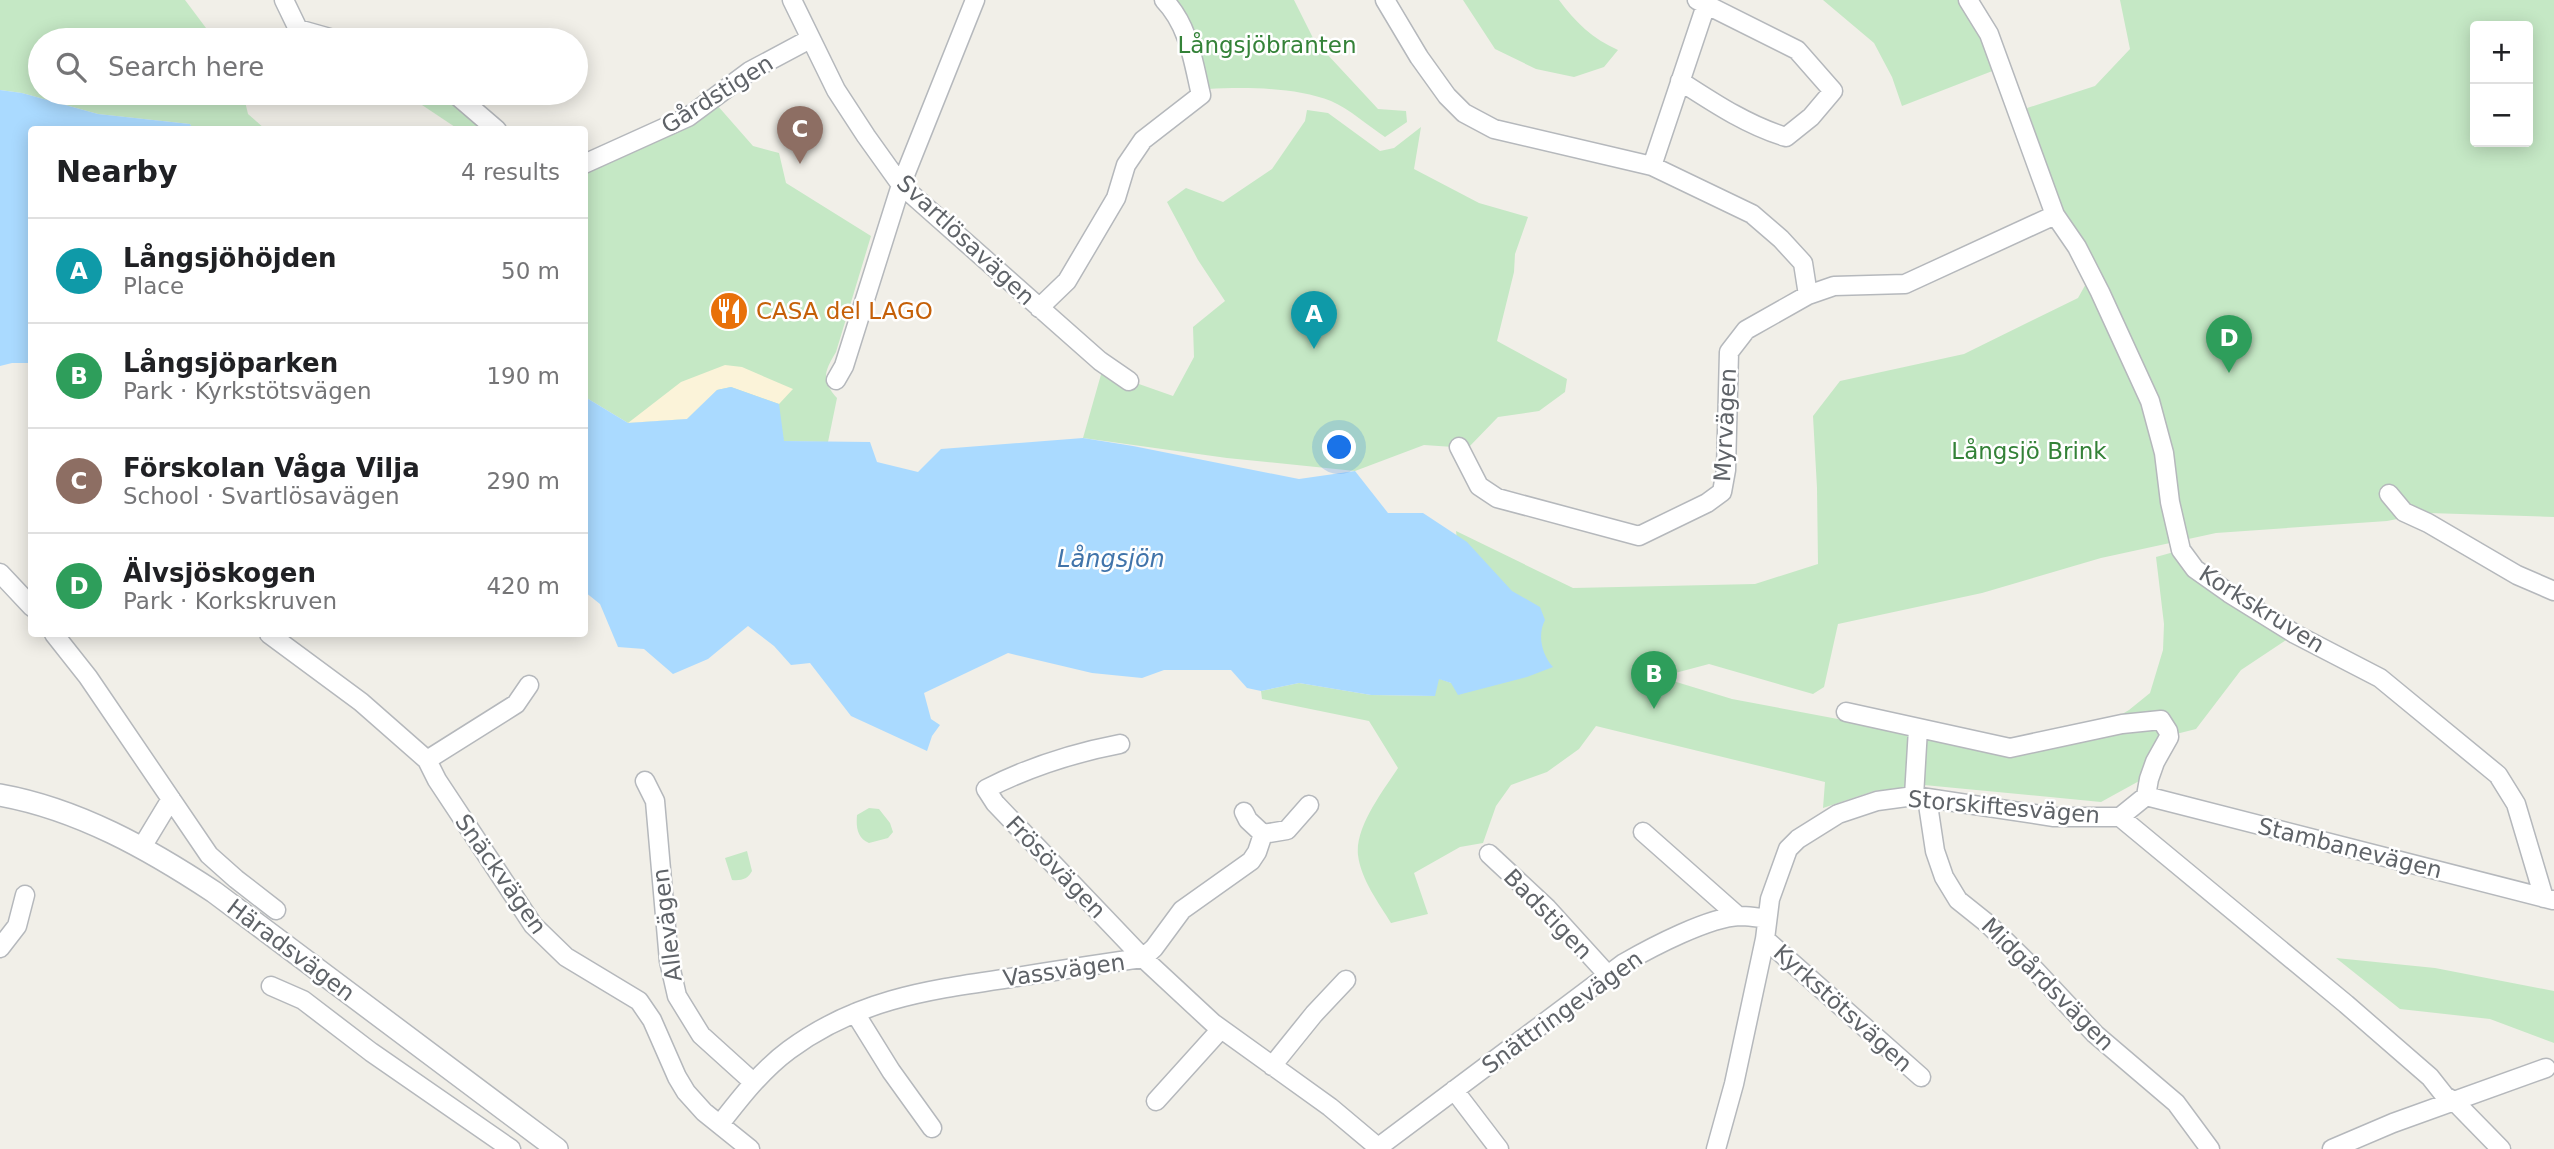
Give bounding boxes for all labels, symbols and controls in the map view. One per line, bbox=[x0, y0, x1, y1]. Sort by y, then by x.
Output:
map controls bbox=[2470, 21, 2533, 147]
button: + bbox=[2470, 21, 2533, 84]
search box bbox=[28, 28, 588, 105]
park label: Långsjöbranten bbox=[1177, 31, 1357, 58]
icon: search bbox=[52, 48, 90, 86]
street label: Gårdstigen bbox=[656, 49, 777, 138]
text: Search here bbox=[108, 52, 264, 82]
button: − bbox=[2470, 84, 2533, 147]
pin: C bbox=[777, 106, 823, 164]
text: Nearby bbox=[56, 154, 178, 189]
text: 4 results bbox=[461, 159, 560, 185]
street label: Svartlösavägen bbox=[892, 170, 1040, 310]
text: Långsjöhöjden bbox=[123, 243, 337, 273]
text: A bbox=[70, 258, 88, 284]
text: 50 m bbox=[501, 258, 560, 284]
text: Place bbox=[123, 273, 184, 299]
restaurant icon: CASA del LAGO bbox=[708, 290, 750, 332]
pin: A bbox=[1291, 291, 1337, 349]
place label: CASA del LAGO bbox=[756, 298, 933, 324]
pin: D bbox=[2206, 315, 2252, 373]
text: Långsjöparken bbox=[123, 348, 338, 378]
text: B bbox=[70, 363, 88, 389]
text: 190 m bbox=[486, 363, 560, 389]
street label: Myrvägen bbox=[1709, 367, 1741, 483]
text: Park · Kyrkstötsvägen bbox=[123, 378, 372, 404]
your location bbox=[1322, 430, 1356, 464]
park label: Långsjö Brink bbox=[1951, 437, 2107, 464]
text: Förskolan Våga Vilja bbox=[123, 453, 420, 483]
text: C bbox=[71, 468, 87, 494]
text: 290 m bbox=[486, 468, 560, 494]
text: School · Svartlösavägen bbox=[123, 483, 400, 509]
water label: Långsjön bbox=[1057, 544, 1165, 573]
text: Älvsjöskogen bbox=[123, 558, 316, 588]
street label: Korkskruven bbox=[2195, 560, 2329, 658]
text: D bbox=[69, 573, 89, 599]
text: 420 m bbox=[486, 573, 560, 599]
text: Park · Korkskruven bbox=[123, 588, 337, 614]
pin: B bbox=[1631, 651, 1677, 709]
street label: Storskiftesvägen bbox=[1907, 786, 2101, 828]
street label: Snäckvägen bbox=[450, 809, 552, 939]
street label: Frösövägen bbox=[1001, 811, 1111, 923]
street label: Stambanevägen bbox=[2255, 813, 2445, 883]
street label: Badstigen bbox=[1499, 864, 1597, 964]
street label: Allevägen bbox=[647, 867, 687, 983]
street label: Häradsvägen bbox=[222, 894, 360, 1006]
street label: Midgårdsvägen bbox=[1977, 912, 2120, 1055]
street label: Kyrkstötsvägen bbox=[1769, 939, 1917, 1077]
street label: Snättringevägen bbox=[1477, 945, 1647, 1079]
street label: Vassvägen bbox=[1001, 949, 1127, 991]

